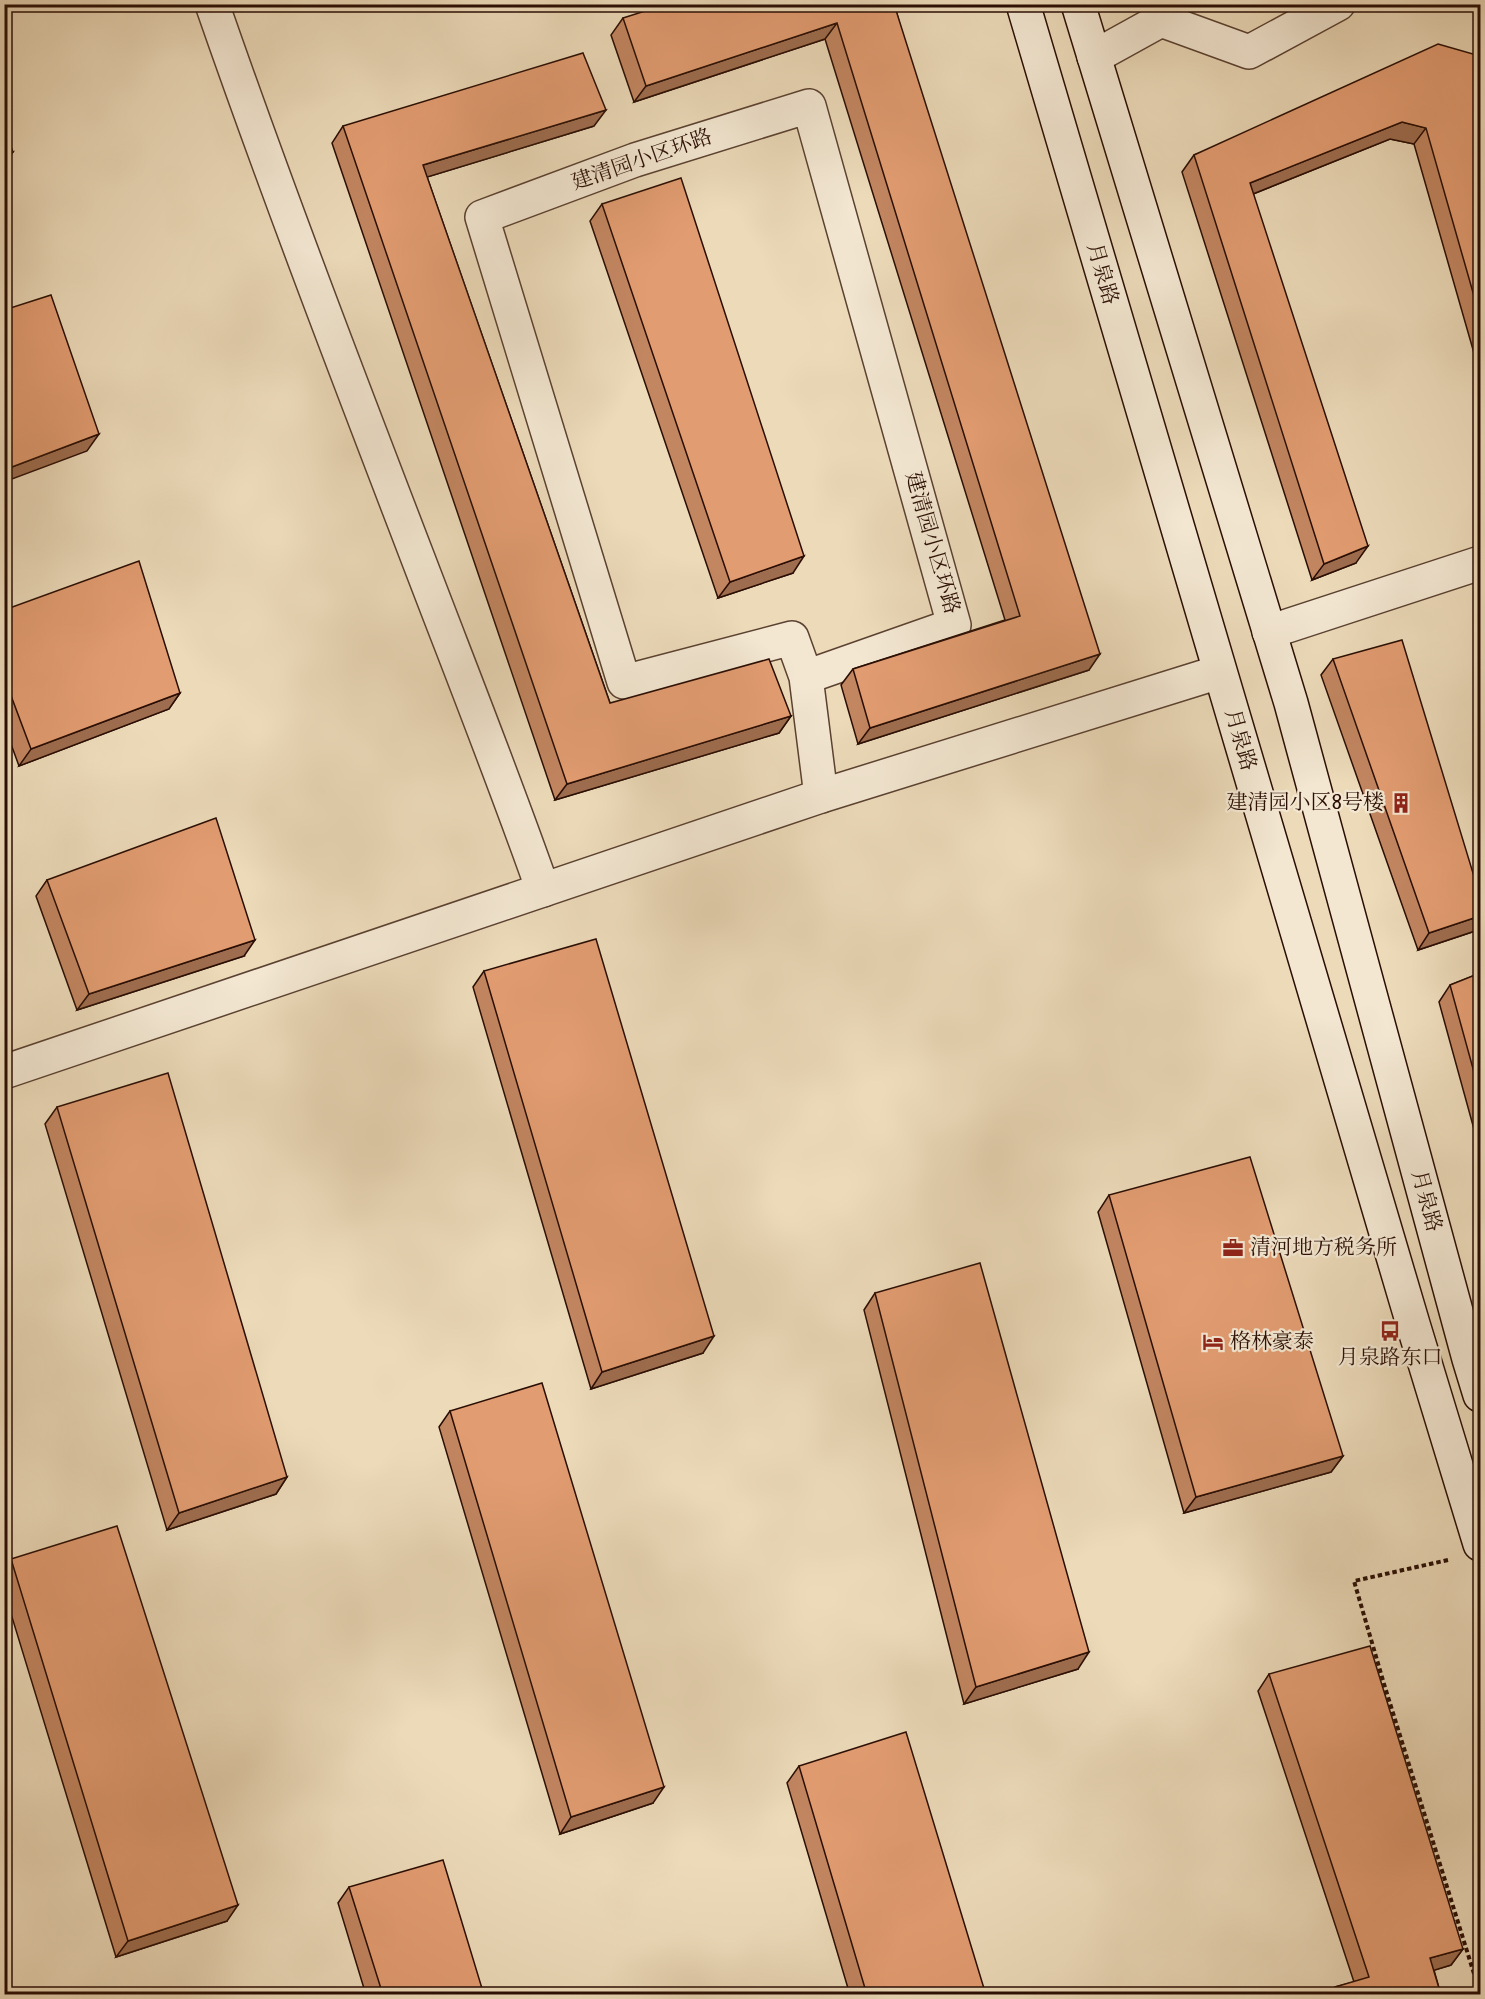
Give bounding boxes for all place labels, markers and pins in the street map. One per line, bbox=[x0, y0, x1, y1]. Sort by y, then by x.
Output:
place label: 建清园小区8号楼 bbox=[1226, 790, 1384, 816]
building icon: 建清园小区8号楼 bbox=[1389, 791, 1413, 815]
place label: 清河地方税务所 bbox=[1250, 1235, 1397, 1261]
office icon: 清河地方税务所 bbox=[1221, 1236, 1245, 1260]
bus stop icon: 月泉路东口 bbox=[1378, 1319, 1402, 1343]
place label: 格林豪泰 bbox=[1230, 1329, 1314, 1355]
hotel icon: 格林豪泰 bbox=[1201, 1330, 1225, 1354]
place label: 月泉路东口 bbox=[1338, 1345, 1443, 1371]

